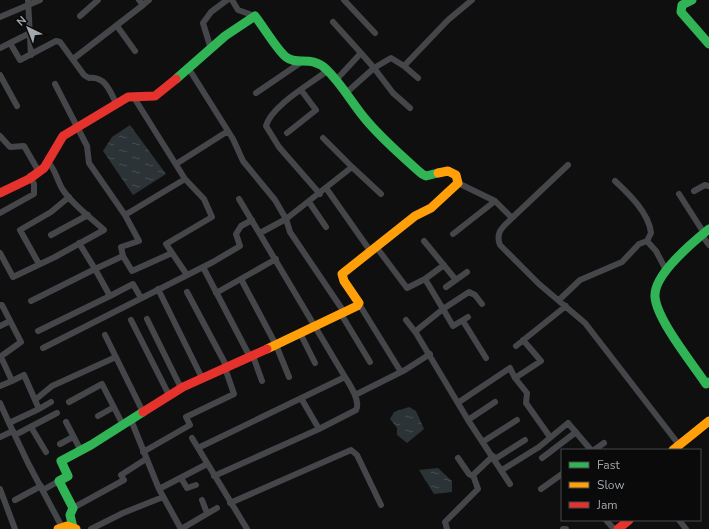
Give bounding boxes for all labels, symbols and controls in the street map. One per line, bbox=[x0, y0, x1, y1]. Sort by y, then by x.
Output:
north arrow bbox=[8, 8, 48, 48]
text: N bbox=[13, 13, 30, 29]
legend bbox=[561, 449, 701, 521]
text: Fast bbox=[597, 457, 620, 473]
text: Slow bbox=[597, 477, 625, 493]
text: Jam bbox=[596, 497, 618, 513]

